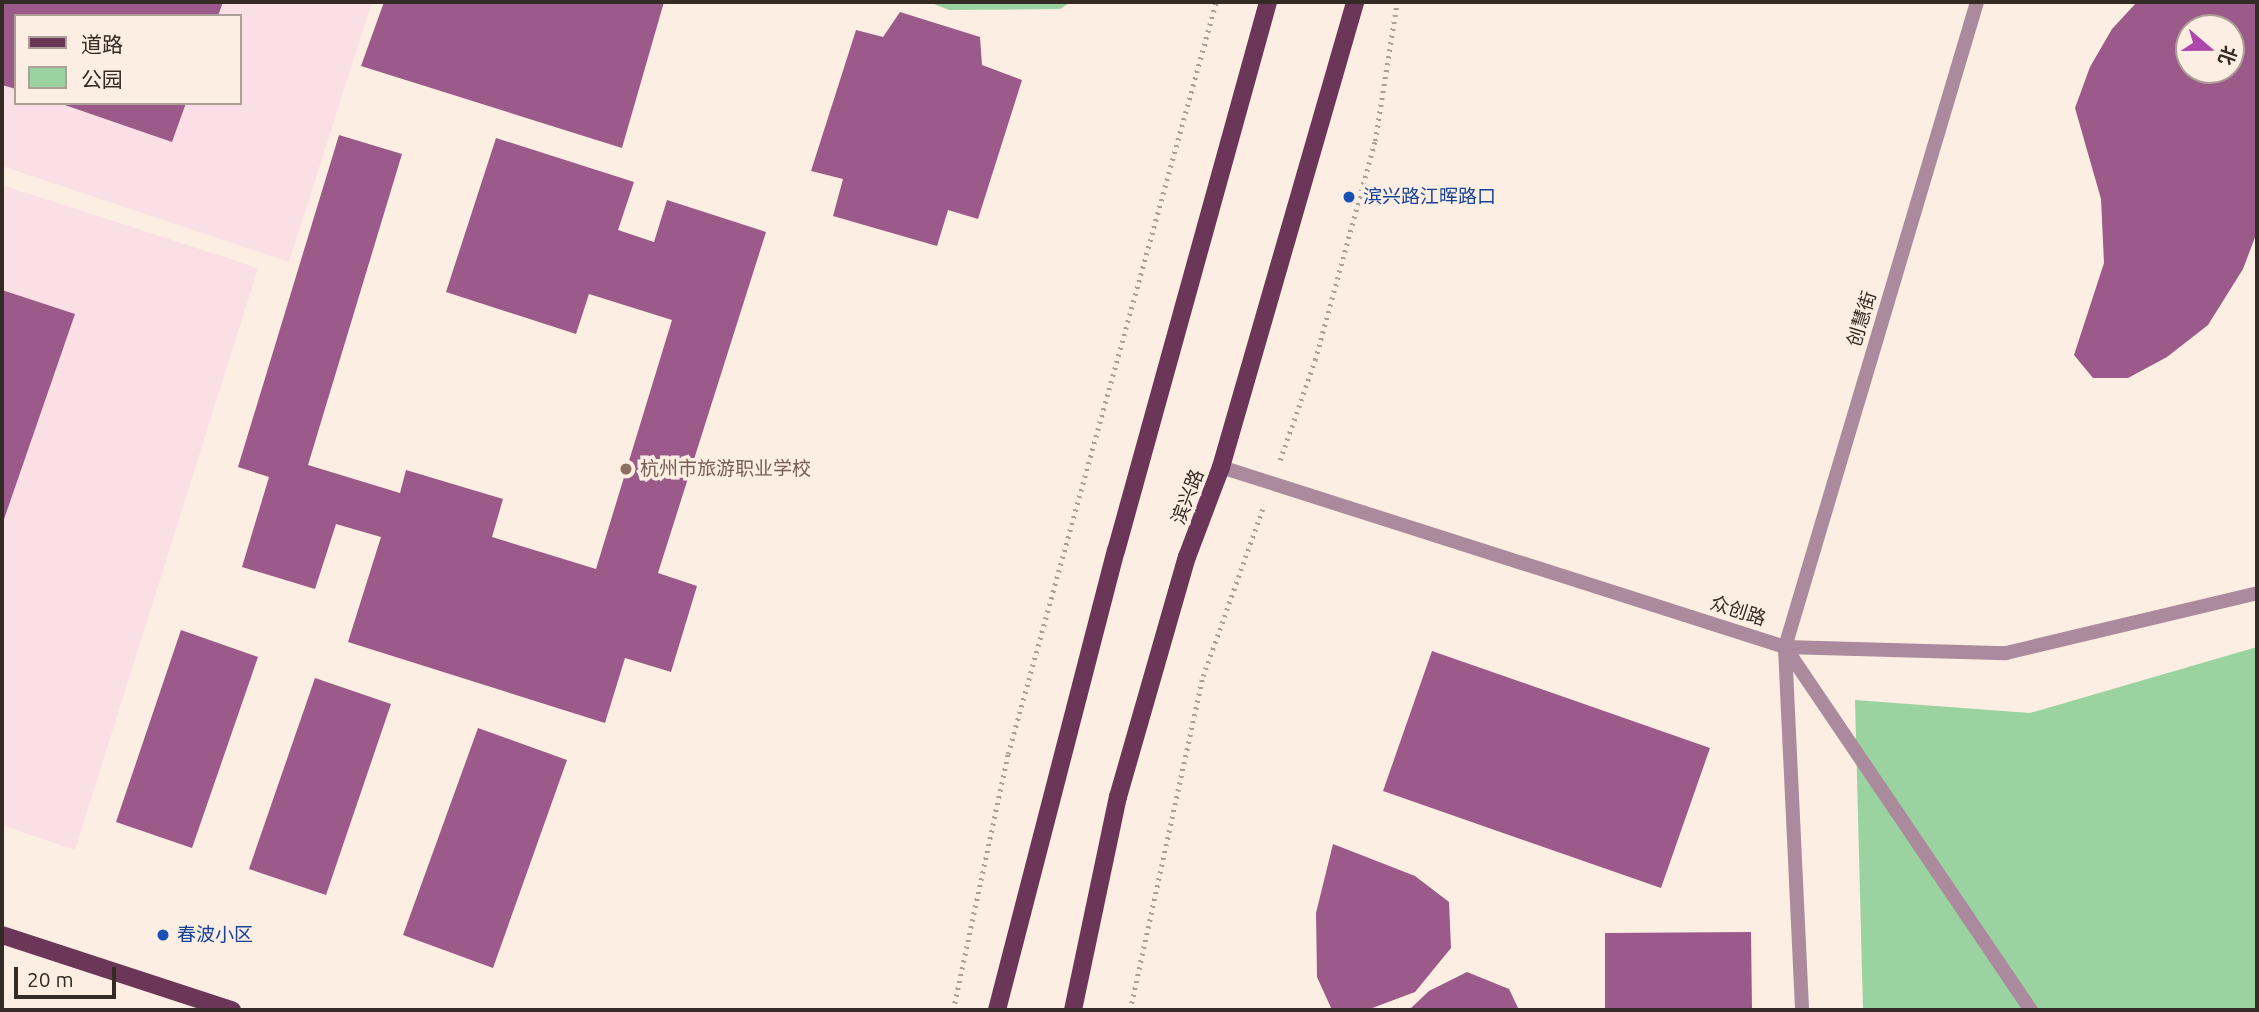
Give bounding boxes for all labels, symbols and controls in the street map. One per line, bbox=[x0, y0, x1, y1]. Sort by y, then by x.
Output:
legend bbox=[14, 14, 242, 105]
north arrow bbox=[2175, 14, 2245, 84]
text: 道路 bbox=[81, 32, 123, 56]
text: 北 bbox=[2214, 43, 2241, 68]
text: 公园 bbox=[81, 67, 123, 91]
place label: 滨兴路江晖路口 bbox=[1363, 186, 1496, 208]
marker: 滨兴路江晖路口 bbox=[1341, 189, 1357, 205]
street label: 创慧街 bbox=[1843, 288, 1881, 350]
place label: 杭州市旅游职业学校 bbox=[640, 458, 811, 480]
marker: 杭州市旅游职业学校 bbox=[618, 461, 634, 477]
street label: 滨兴路 bbox=[1167, 466, 1209, 528]
street label: 众创路 bbox=[1707, 591, 1769, 631]
place label: 春波小区 bbox=[177, 924, 253, 946]
marker: 春波小区 bbox=[155, 927, 171, 943]
scale bar bbox=[18, 953, 119, 997]
text: 20 m bbox=[27, 967, 74, 991]

